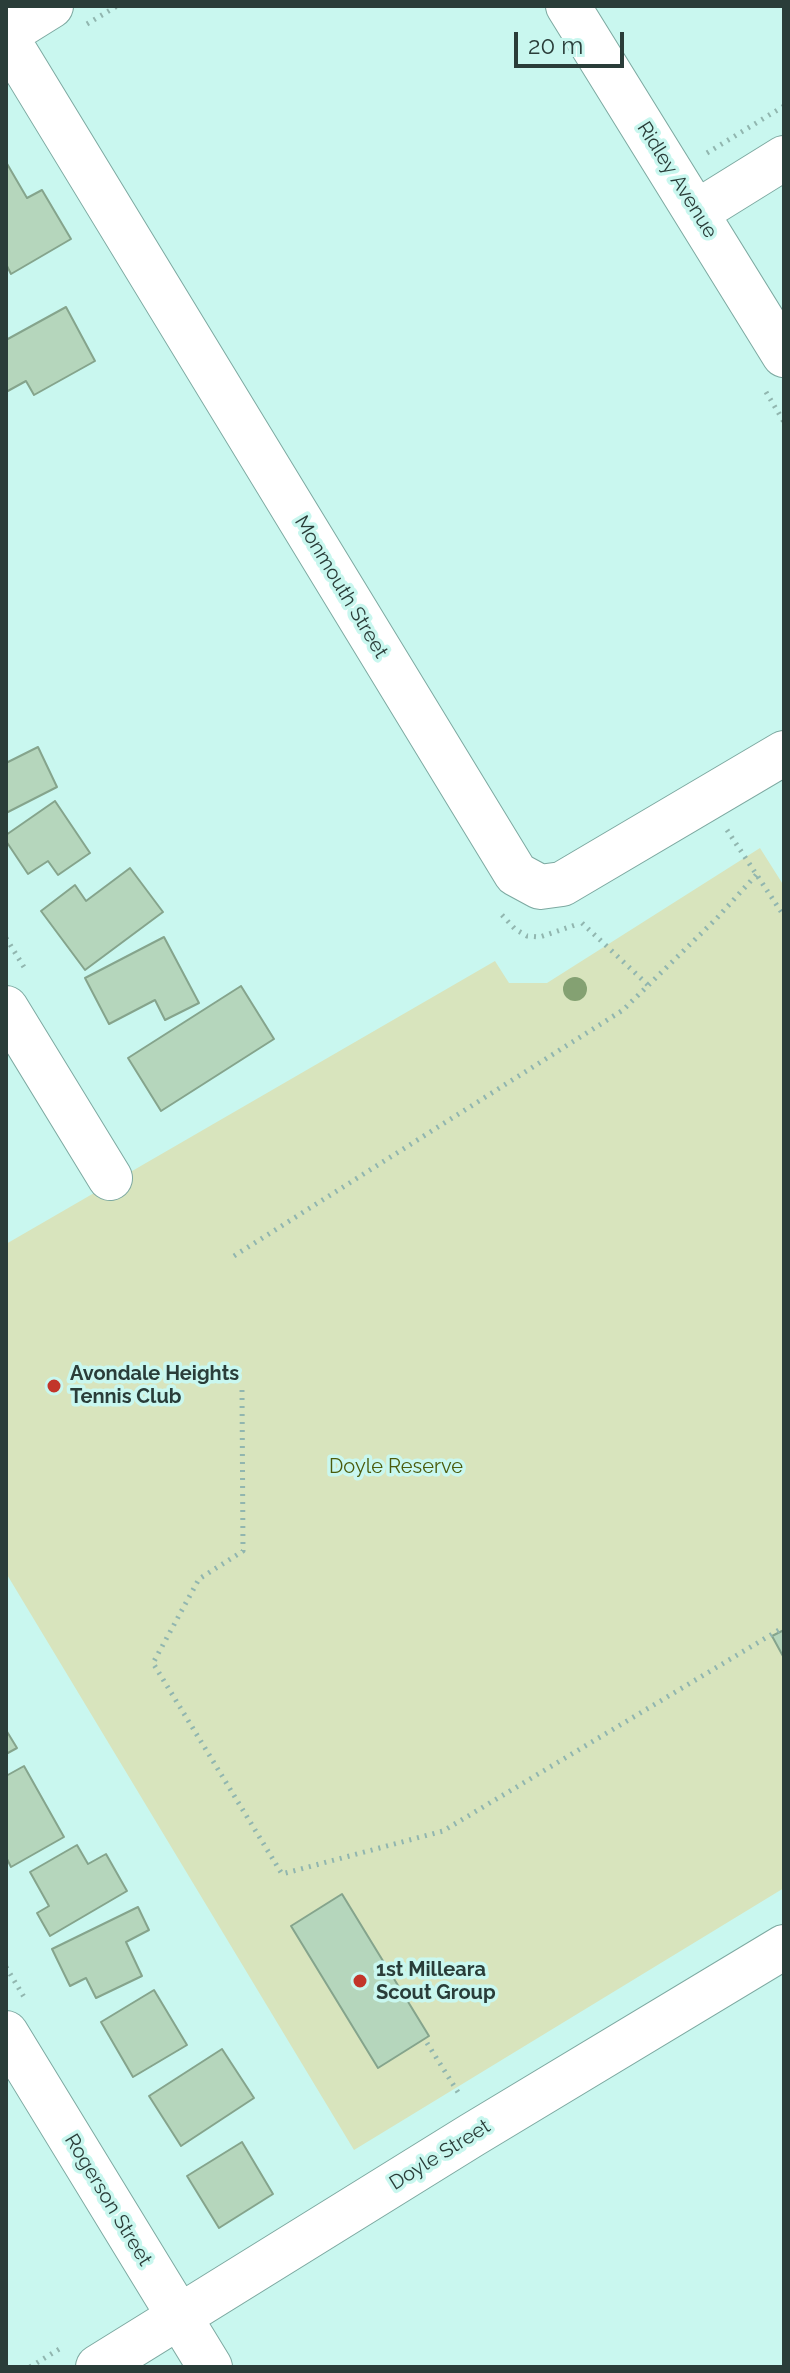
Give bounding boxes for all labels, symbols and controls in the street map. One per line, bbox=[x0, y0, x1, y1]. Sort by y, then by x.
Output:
scale bar bbox=[518, 16, 628, 66]
text: 20 m bbox=[528, 31, 583, 60]
street label: Ridley Avenue bbox=[632, 117, 722, 243]
street label: Monmouth Street bbox=[289, 511, 393, 663]
place label: Avondale Heights Tennis Club bbox=[70, 1362, 239, 1409]
marker: Avondale Heights Tennis Club bbox=[45, 1377, 63, 1395]
park label: Doyle Reserve bbox=[329, 1455, 463, 1479]
place label: 1st Milleara Scout Group bbox=[376, 1958, 496, 2005]
marker: 1st Milleara Scout Group bbox=[351, 1972, 369, 1990]
street label: Doyle Street bbox=[385, 2115, 495, 2195]
street label: Rogerson Street bbox=[59, 2130, 157, 2270]

